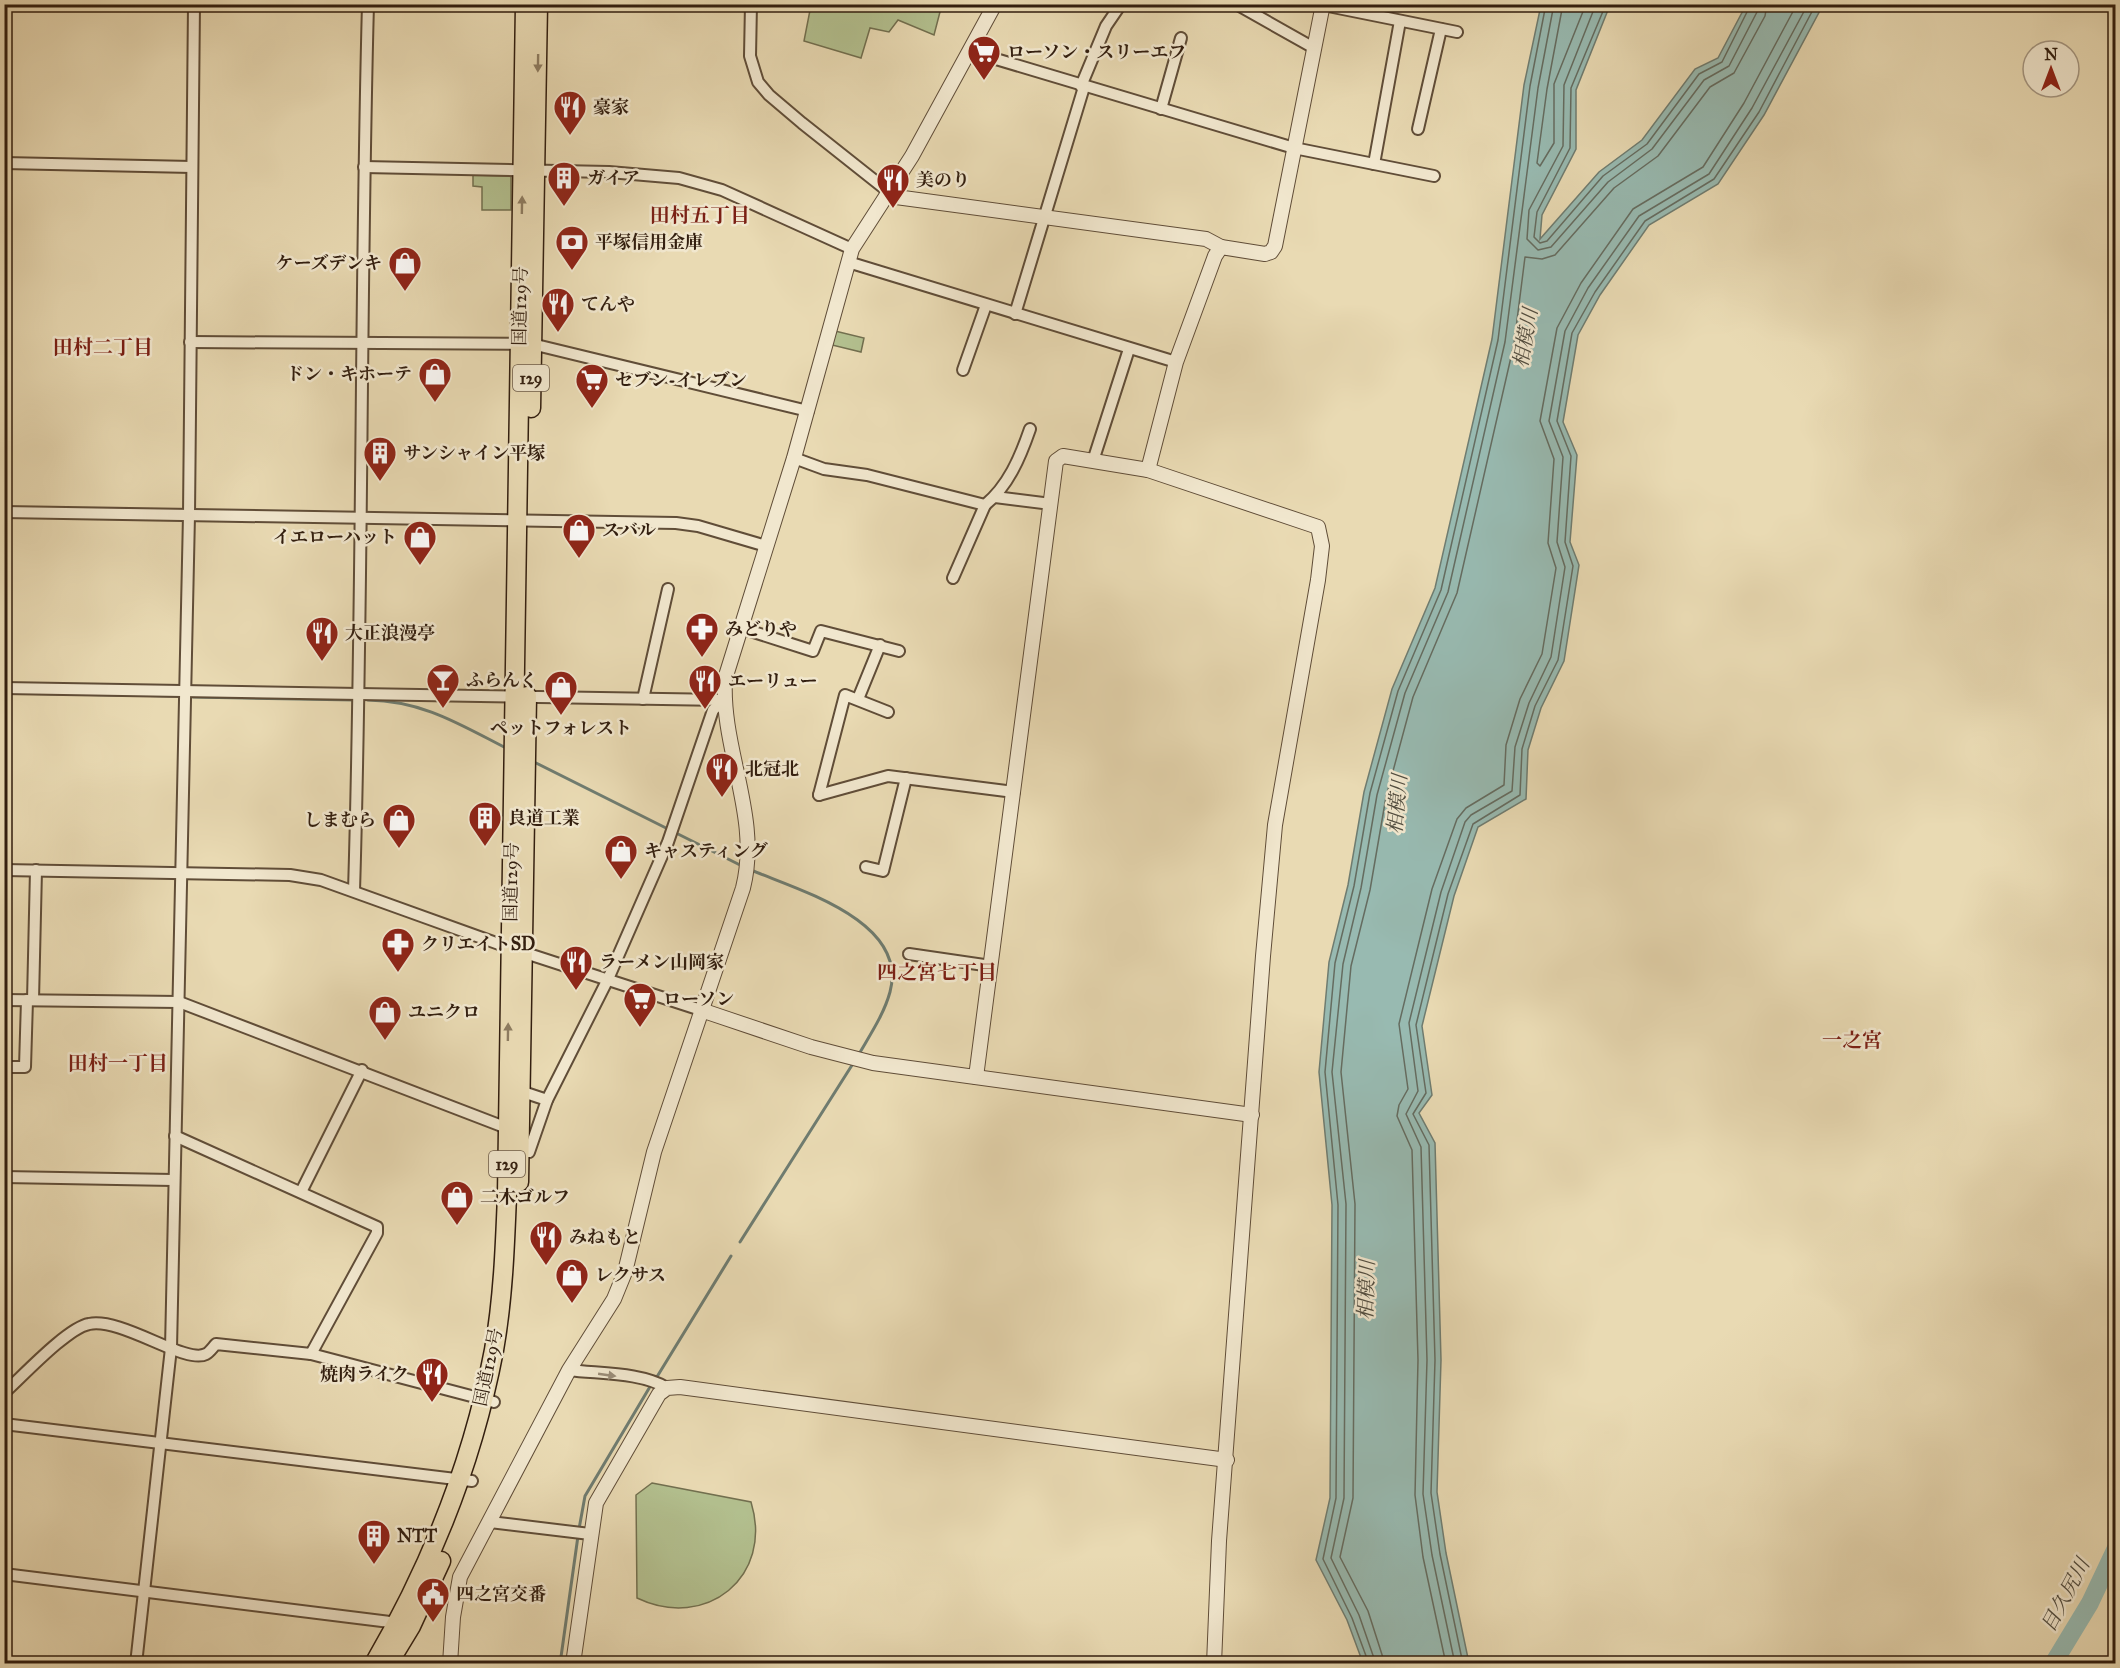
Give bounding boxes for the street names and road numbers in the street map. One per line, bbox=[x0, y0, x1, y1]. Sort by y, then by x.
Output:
street label: 国道129号 bbox=[508, 266, 532, 346]
road number: 129 bbox=[513, 365, 549, 391]
street label: 国道129号 bbox=[499, 842, 523, 922]
road number: 129 bbox=[489, 1151, 525, 1177]
street label: 国道129号 bbox=[469, 1326, 507, 1408]

